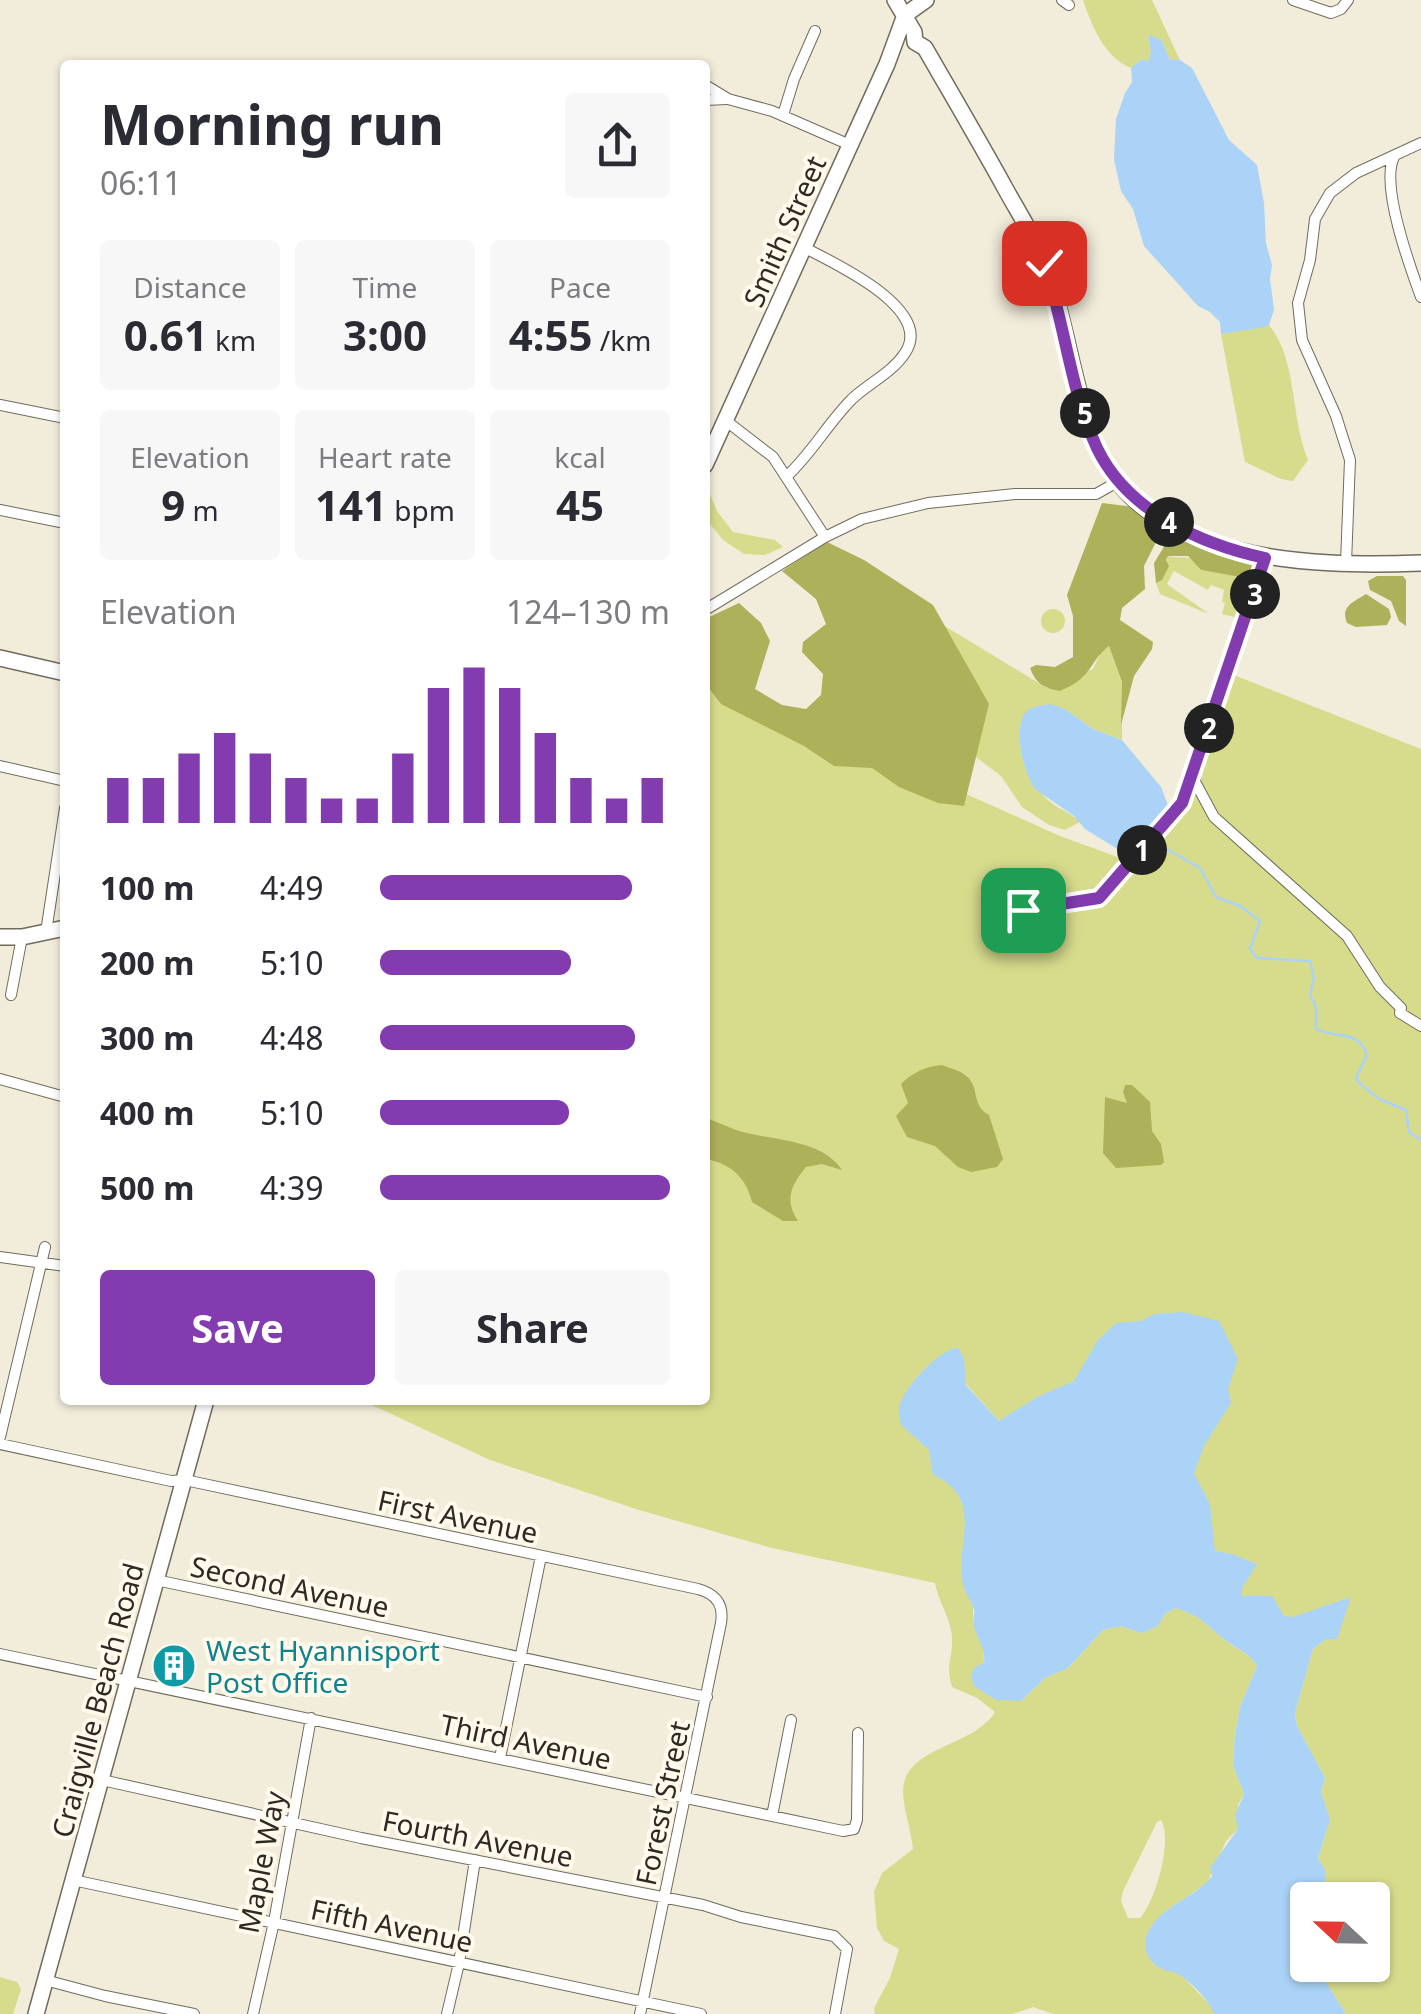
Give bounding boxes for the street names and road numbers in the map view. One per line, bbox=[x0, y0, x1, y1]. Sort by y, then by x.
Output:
street label: Smith Street bbox=[734, 149, 834, 313]
street label: First Avenue bbox=[375, 1481, 541, 1551]
street label: Second Avenue bbox=[187, 1546, 393, 1626]
street label: Craigville Beach Road bbox=[42, 1558, 152, 1842]
street label: Third Avenue bbox=[437, 1704, 615, 1778]
street label: Forest Street bbox=[626, 1717, 698, 1889]
street label: Maple Way bbox=[229, 1787, 294, 1936]
street label: Fourth Avenue bbox=[379, 1801, 577, 1875]
street label: Fifth Avenue bbox=[308, 1889, 476, 1961]

